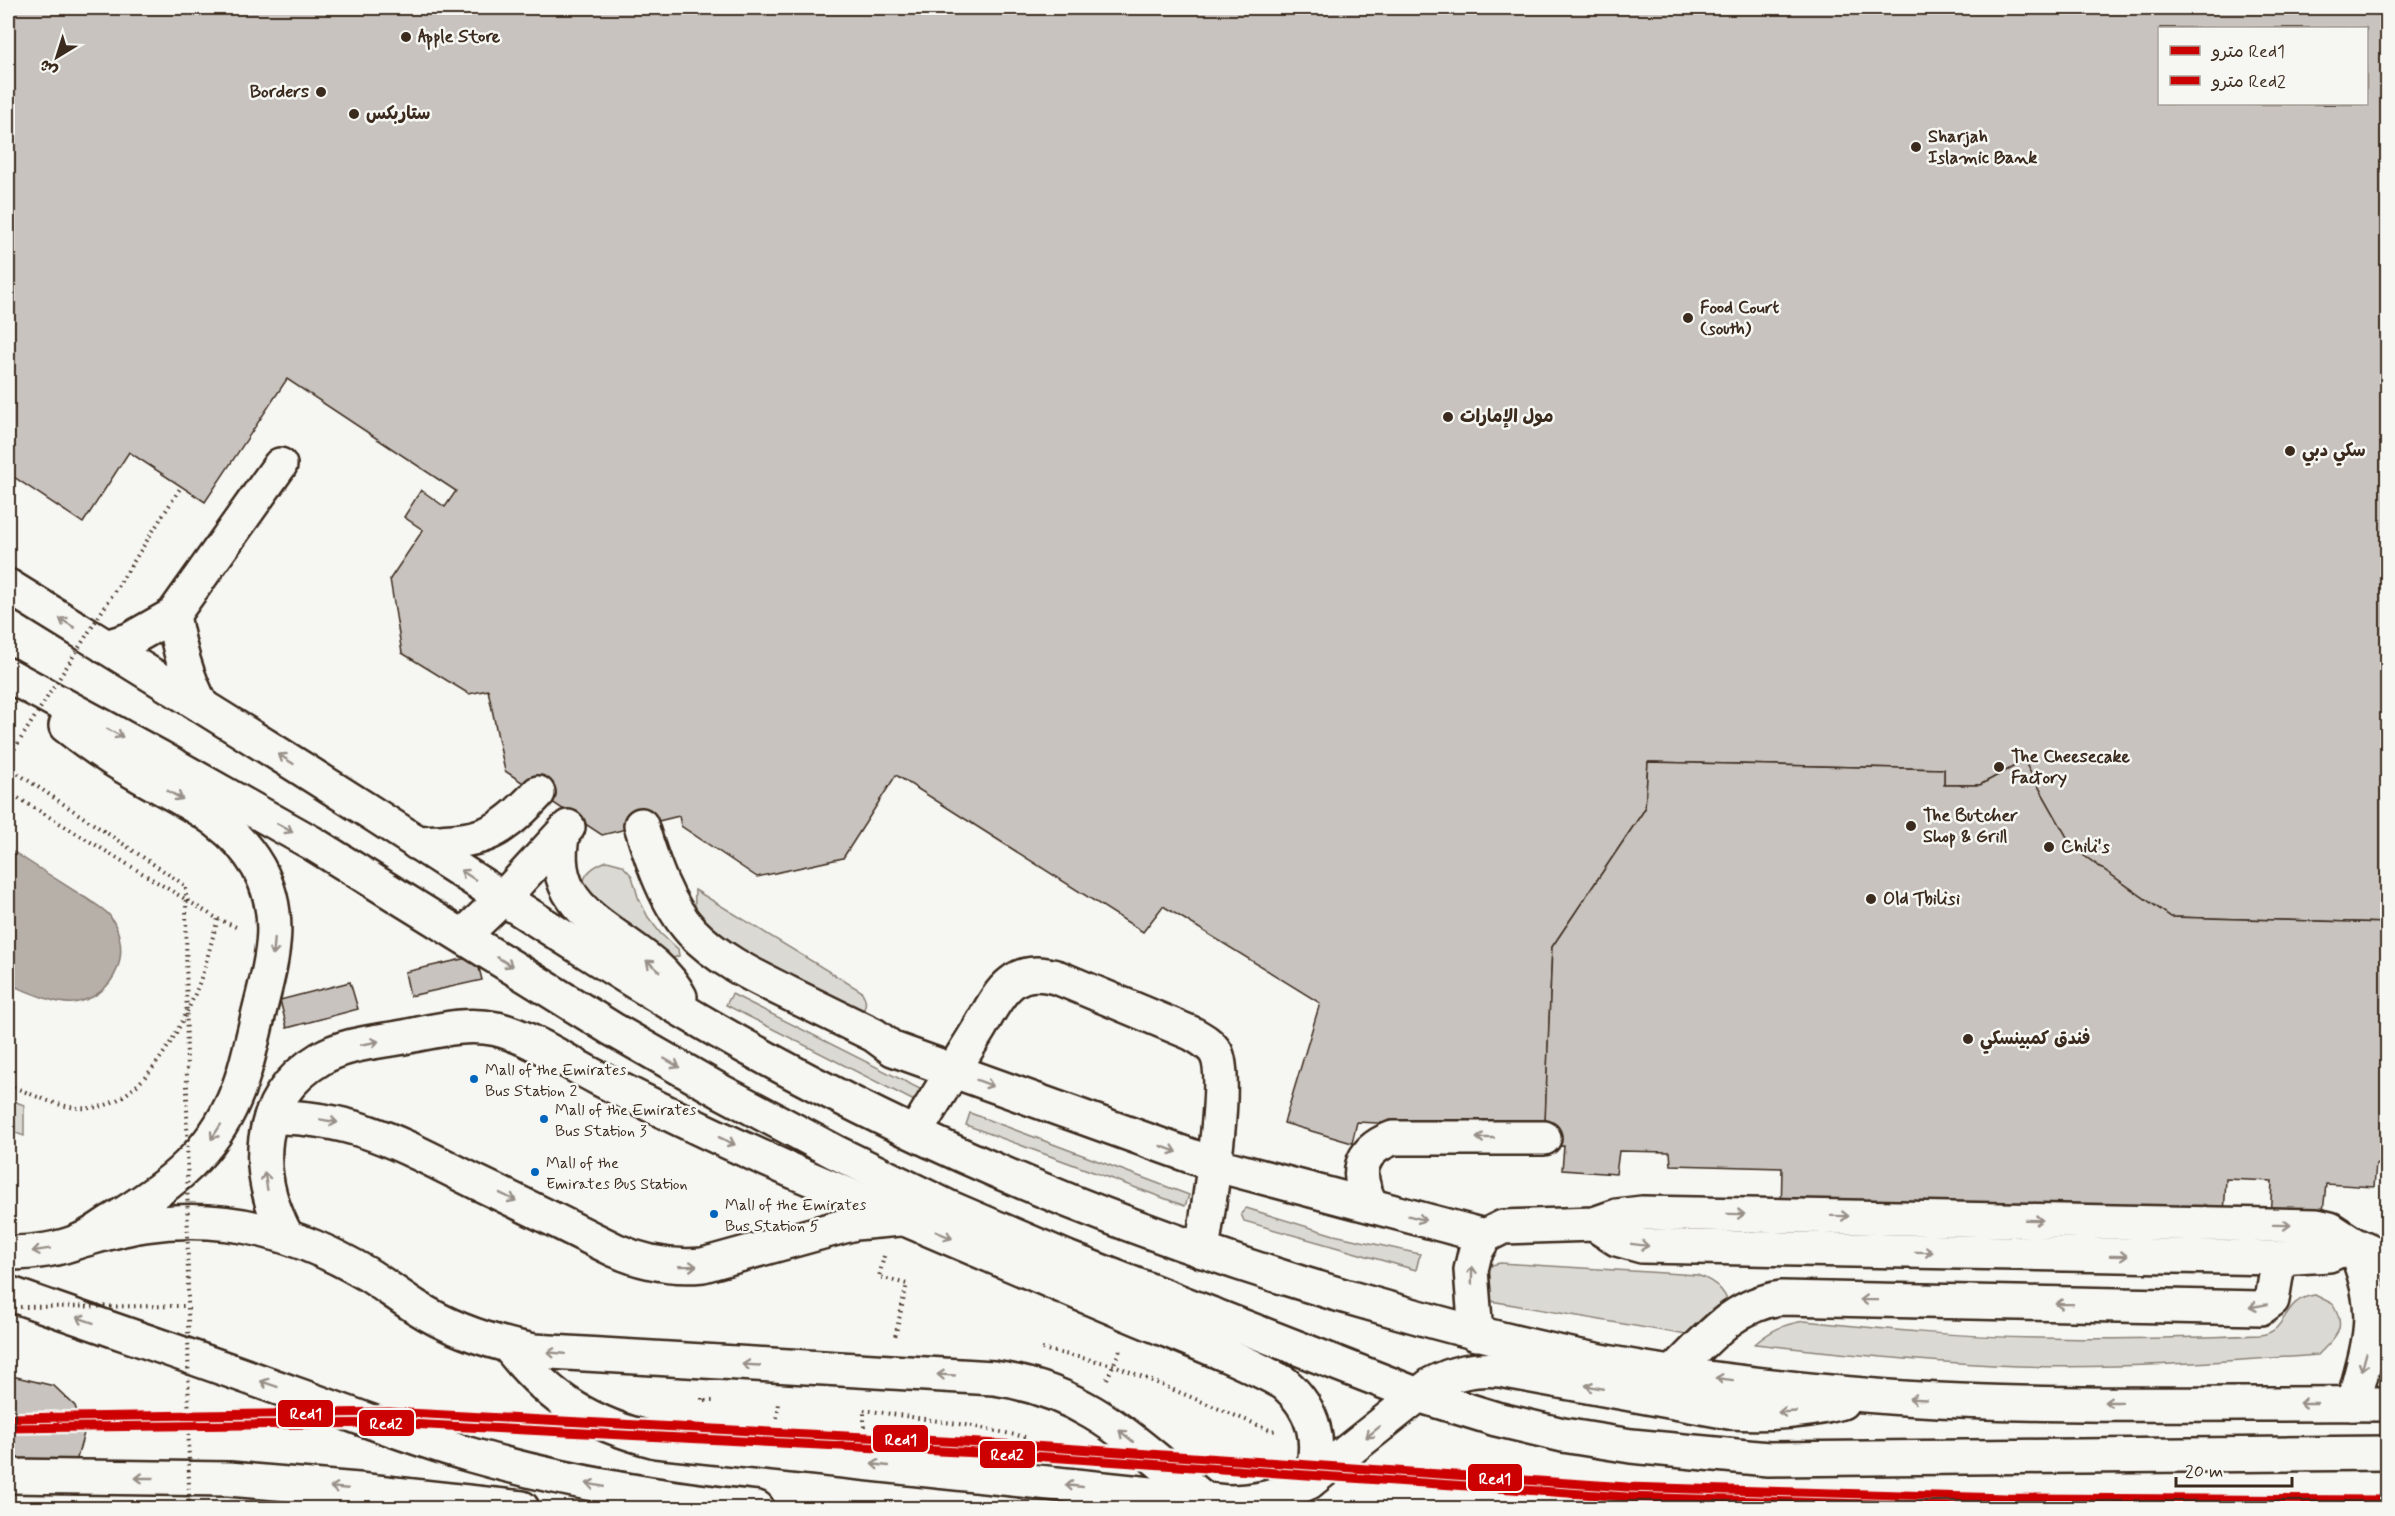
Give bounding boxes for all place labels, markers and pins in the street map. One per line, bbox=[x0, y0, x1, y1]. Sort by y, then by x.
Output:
place label: Apple Store bbox=[418, 25, 501, 50]
marker: Apple Store bbox=[399, 30, 413, 44]
place label: Borders bbox=[250, 80, 309, 104]
marker: Borders bbox=[314, 85, 328, 99]
place label: ستاربكس bbox=[366, 102, 430, 126]
marker: ستاربكس bbox=[347, 107, 361, 121]
place label: Sharjah Islamic Bank bbox=[1928, 125, 2037, 170]
marker: Sharjah Islamic Bank bbox=[1909, 140, 1923, 154]
place label: Food Court (south) bbox=[1700, 296, 1780, 341]
marker: Food Court (south) bbox=[1681, 311, 1695, 325]
place label: مول الإمارات bbox=[1460, 405, 1554, 429]
marker: مول الإمارات bbox=[1441, 410, 1455, 424]
place label: سكي دبي bbox=[2302, 439, 2366, 466]
marker: سكي دبي bbox=[2283, 444, 2297, 458]
place label: The Cheesecake Factory bbox=[2011, 745, 2131, 790]
marker: The Cheesecake Factory bbox=[1992, 760, 2006, 774]
place label: The Butcher Shop & Grill bbox=[1923, 804, 2018, 849]
marker: The Butcher Shop & Grill bbox=[1904, 819, 1918, 833]
place label: Chili's bbox=[2061, 835, 2110, 859]
marker: Chili's bbox=[2042, 840, 2056, 854]
place label: Old Tbilisi bbox=[1883, 887, 1960, 911]
marker: Old Tbilisi bbox=[1864, 892, 1878, 906]
place label: فندق كمبينسكي bbox=[1980, 1027, 2090, 1054]
marker: فندق كمبينسكي bbox=[1961, 1032, 1975, 1046]
place label: Mall of the Emirates Bus Station 2 bbox=[485, 1060, 626, 1102]
marker: Mall of the Emirates Bus Station 2 bbox=[468, 1073, 480, 1085]
place label: Mall of the Emirates Bus Station 3 bbox=[555, 1100, 696, 1142]
marker: Mall of the Emirates Bus Station 3 bbox=[538, 1113, 550, 1125]
place label: Mall of the Emirates Bus Station bbox=[546, 1153, 688, 1195]
marker: Mall of the Emirates Bus Station bbox=[529, 1166, 541, 1178]
place label: Mall of the Emirates Bus Station 5 bbox=[725, 1195, 866, 1237]
marker: Mall of the Emirates Bus Station 5 bbox=[708, 1208, 720, 1220]

